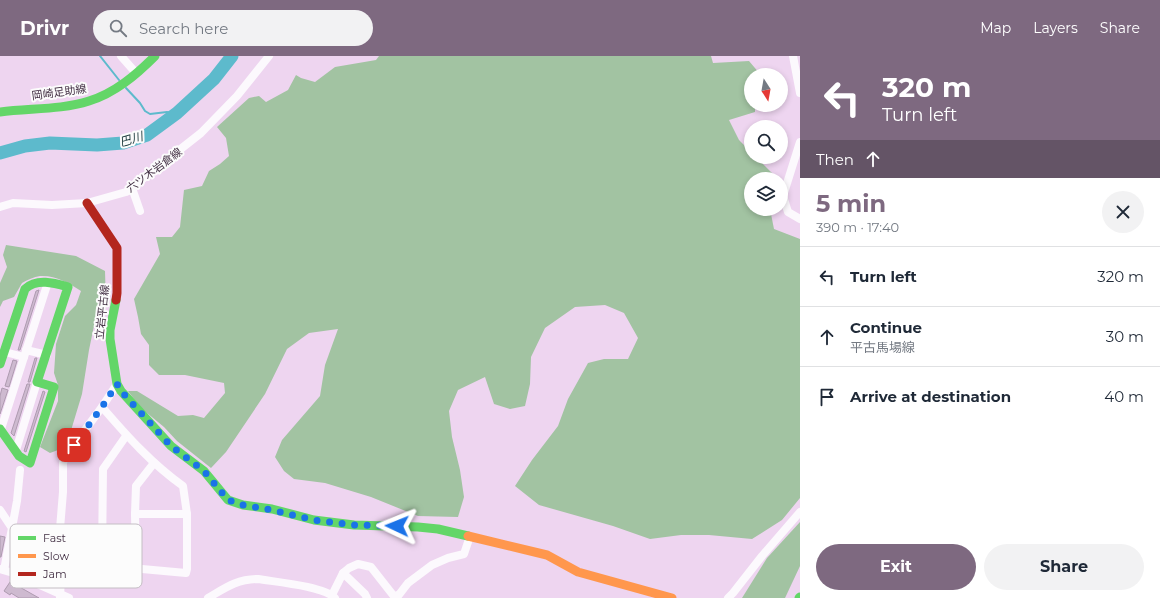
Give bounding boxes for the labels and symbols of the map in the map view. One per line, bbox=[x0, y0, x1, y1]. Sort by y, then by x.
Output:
north arrow bbox=[744, 68, 788, 112]
street label: 岡崎足助線 bbox=[31, 81, 87, 103]
water label: 巴川 bbox=[117, 128, 147, 150]
street label: 六ツ木岩倉線 bbox=[123, 145, 185, 195]
street label: 立岩平古線 bbox=[92, 284, 112, 340]
pin bbox=[57, 428, 91, 462]
position arrow bbox=[376, 505, 418, 547]
legend bbox=[10, 524, 142, 588]
text: Fast bbox=[43, 531, 67, 545]
text: Slow bbox=[43, 549, 69, 563]
text: Jam bbox=[42, 567, 67, 581]

